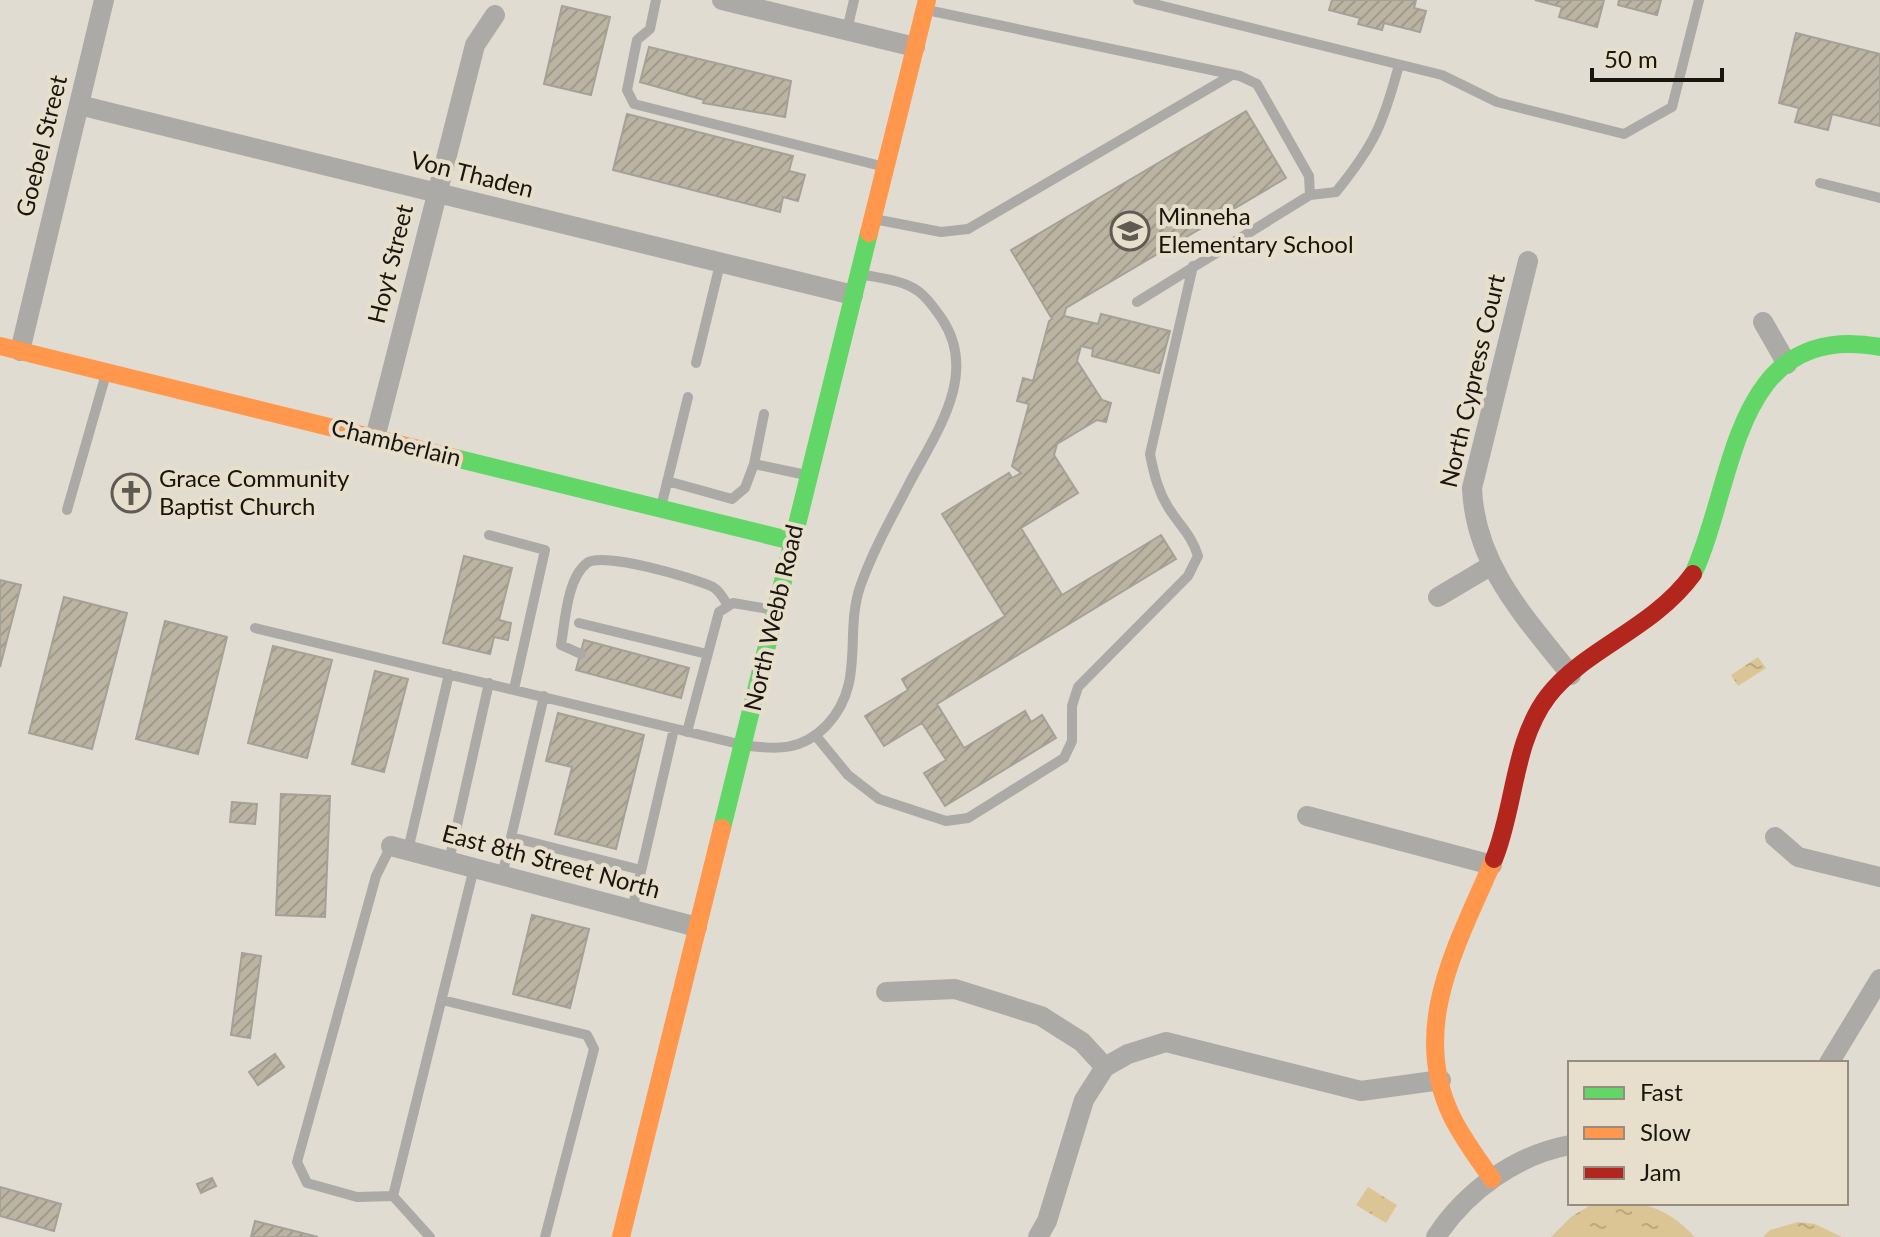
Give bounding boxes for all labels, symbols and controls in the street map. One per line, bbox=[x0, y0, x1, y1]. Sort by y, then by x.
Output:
scale bar bbox=[1592, 32, 1722, 82]
text: 50 m bbox=[1604, 44, 1658, 73]
street label: Goebel Street bbox=[9, 72, 72, 219]
street label: Von Thaden bbox=[408, 144, 537, 203]
street label: Hoyt Street bbox=[361, 201, 418, 326]
place label: Minneha Elementary School bbox=[1158, 201, 1354, 258]
school or university icon: Minneha Elementary School bbox=[1109, 210, 1151, 252]
street label: North Cypress Court bbox=[1433, 271, 1510, 490]
street label: Chamberlain bbox=[328, 411, 464, 472]
place label: Grace Community Baptist Church bbox=[159, 463, 350, 520]
church icon: Grace Community Baptist Church bbox=[110, 472, 152, 514]
street label: North Webb Road bbox=[737, 522, 808, 714]
street label: East 8th Street North bbox=[439, 817, 664, 904]
legend bbox=[1568, 1061, 1848, 1205]
text: Fast bbox=[1640, 1077, 1683, 1106]
text: Slow bbox=[1640, 1117, 1691, 1146]
text: Jam bbox=[1640, 1157, 1681, 1186]

